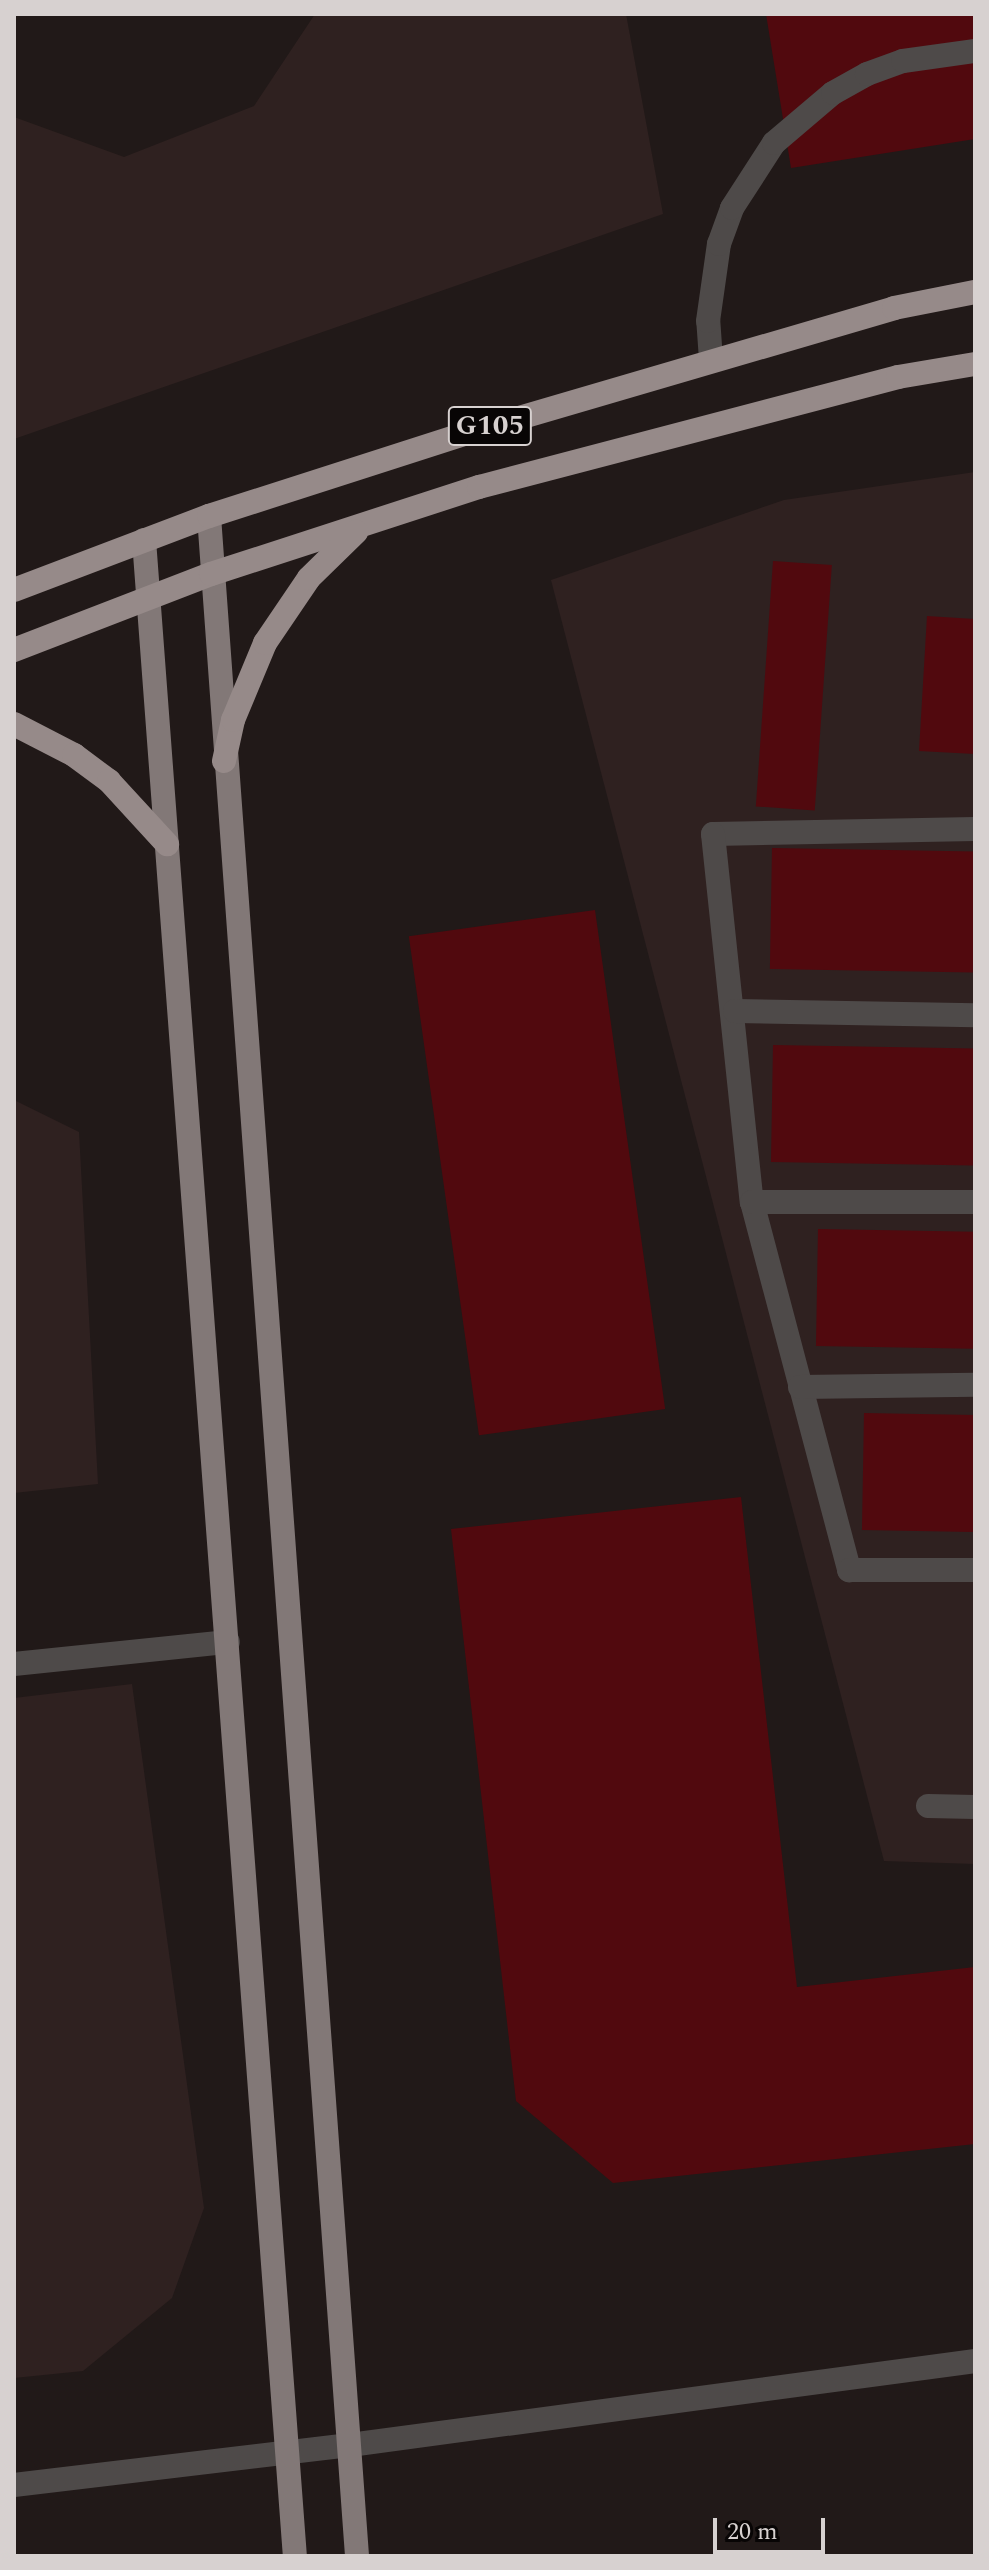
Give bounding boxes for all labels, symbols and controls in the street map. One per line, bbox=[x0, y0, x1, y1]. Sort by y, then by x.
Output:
road number: G105 bbox=[446, 402, 534, 450]
scale bar bbox=[717, 2502, 829, 2552]
text: 20 m bbox=[727, 2514, 778, 2550]

